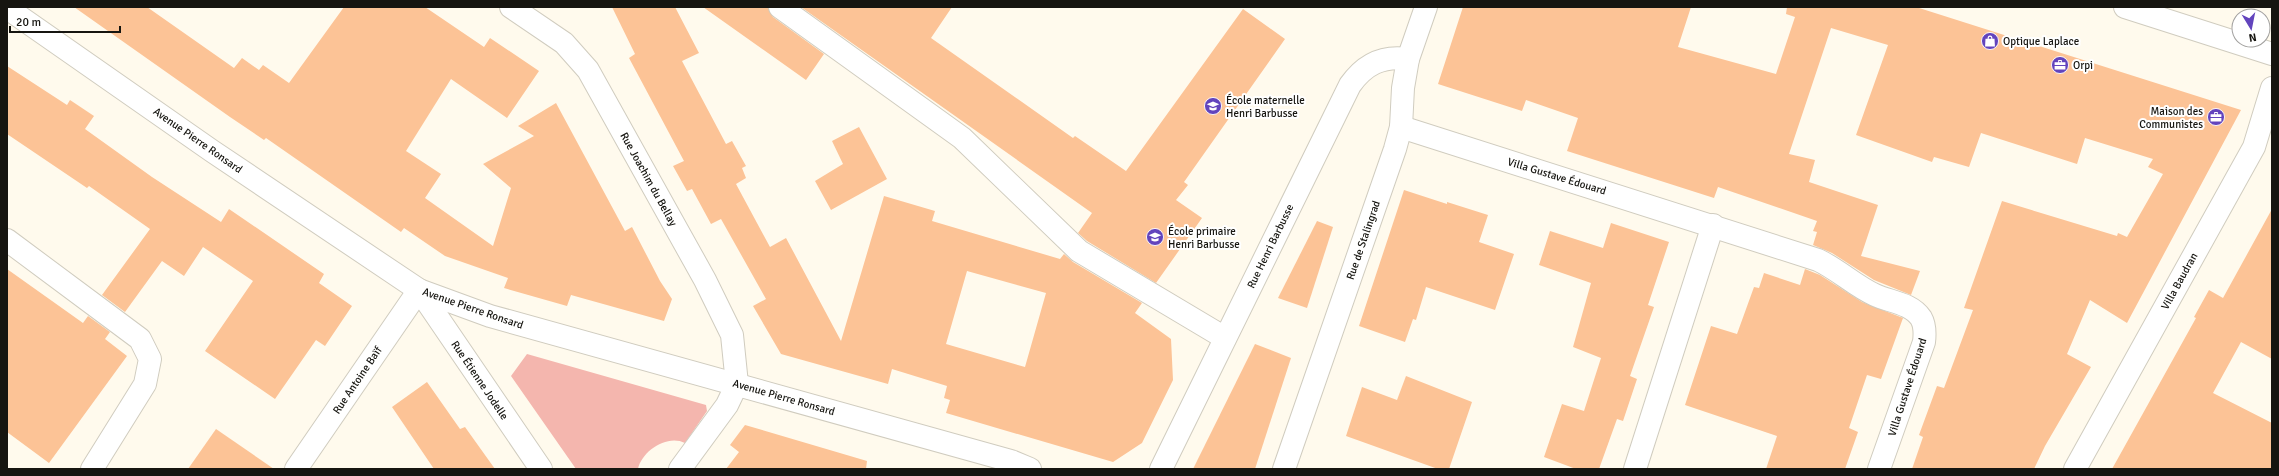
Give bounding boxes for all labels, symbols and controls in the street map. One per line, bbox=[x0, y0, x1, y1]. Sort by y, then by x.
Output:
scale bar bbox=[10, 8, 120, 34]
north arrow bbox=[2231, 8, 2271, 48]
text: 20 m bbox=[16, 15, 41, 30]
text: N bbox=[2248, 30, 2258, 44]
shop icon: Optique Laplace bbox=[1980, 31, 2000, 51]
place label: Optique Laplace bbox=[2003, 35, 2079, 48]
office icon: Orpi bbox=[2050, 55, 2070, 75]
place label: Orpi bbox=[2073, 59, 2093, 72]
place label: École maternelle Henri Barbusse bbox=[1226, 93, 1305, 120]
school or university icon: École maternelle Henri Barbusse bbox=[1203, 96, 1223, 116]
street label: Avenue Pierre Ronsard bbox=[151, 105, 245, 176]
place label: Maison des Communistes bbox=[2139, 105, 2203, 131]
office icon: Maison des Communistes bbox=[2206, 107, 2226, 127]
street label: Rue Joachim du Bellay bbox=[617, 130, 680, 229]
street label: Villa Gustave Édouard bbox=[1506, 154, 1608, 198]
street label: Rue de Stalingrad bbox=[1344, 199, 1383, 281]
street label: Rue Henri Barbusse bbox=[1244, 202, 1296, 290]
place label: École primaire Henri Barbusse bbox=[1168, 224, 1240, 251]
school or university icon: École primaire Henri Barbusse bbox=[1145, 227, 1165, 247]
street label: Villa Baudran bbox=[2158, 250, 2200, 312]
street label: Avenue Pierre Ronsard bbox=[421, 285, 525, 332]
street label: Villa Gustave Édouard bbox=[1884, 336, 1930, 438]
street label: Rue Étienne Jodelle bbox=[448, 338, 512, 422]
street label: Rue Antoine Baïf bbox=[330, 343, 385, 416]
street label: Avenue Pierre Ronsard bbox=[731, 377, 837, 418]

